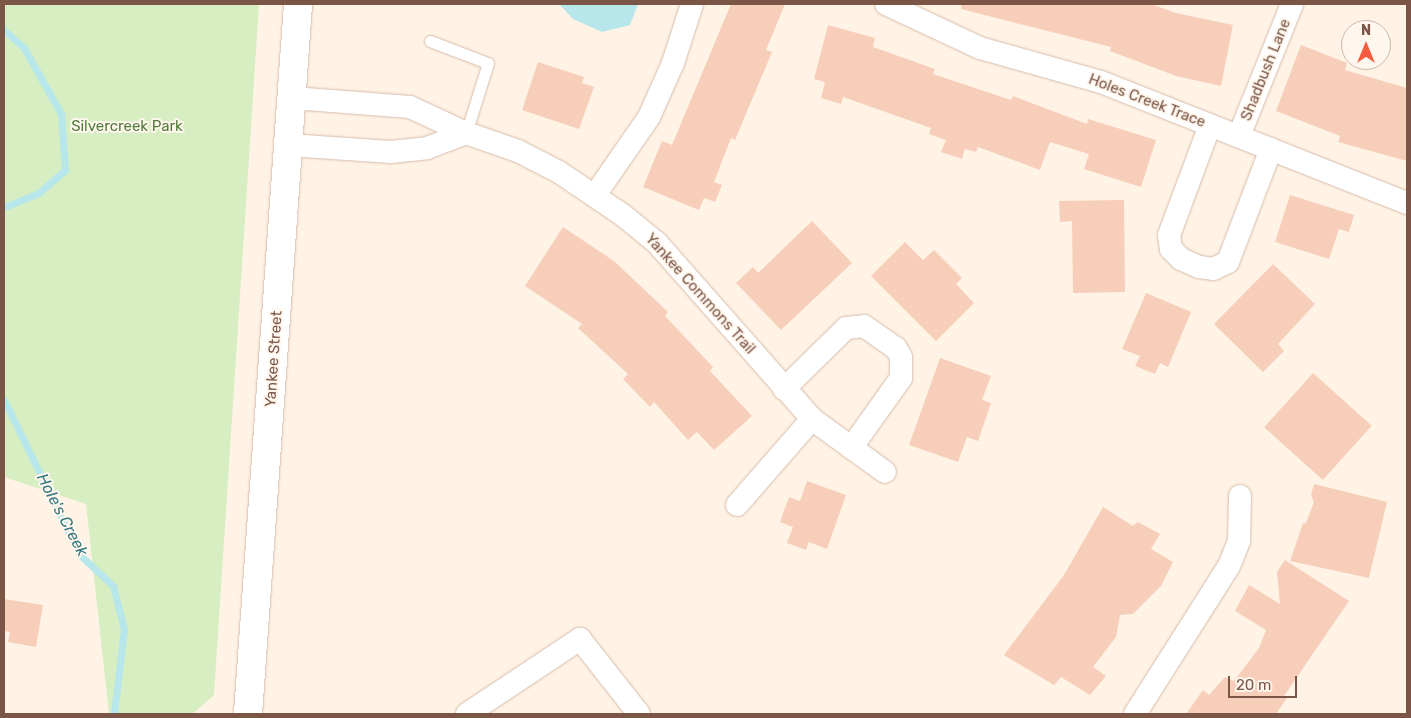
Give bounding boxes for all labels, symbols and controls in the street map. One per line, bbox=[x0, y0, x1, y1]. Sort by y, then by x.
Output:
street label: Shadbush Lane bbox=[1237, 16, 1295, 124]
north arrow bbox=[1341, 20, 1391, 70]
text: N bbox=[1361, 22, 1371, 39]
street label: Holes Creek Trace bbox=[1086, 70, 1208, 132]
park label: Silvercreek Park bbox=[71, 118, 183, 136]
street label: Yankee Commons Trail bbox=[641, 230, 759, 358]
street label: Yankee Street bbox=[262, 310, 286, 408]
water label: Hole's Creek bbox=[32, 470, 92, 560]
scale bar bbox=[1231, 666, 1300, 698]
text: 20 m bbox=[1236, 676, 1271, 694]

